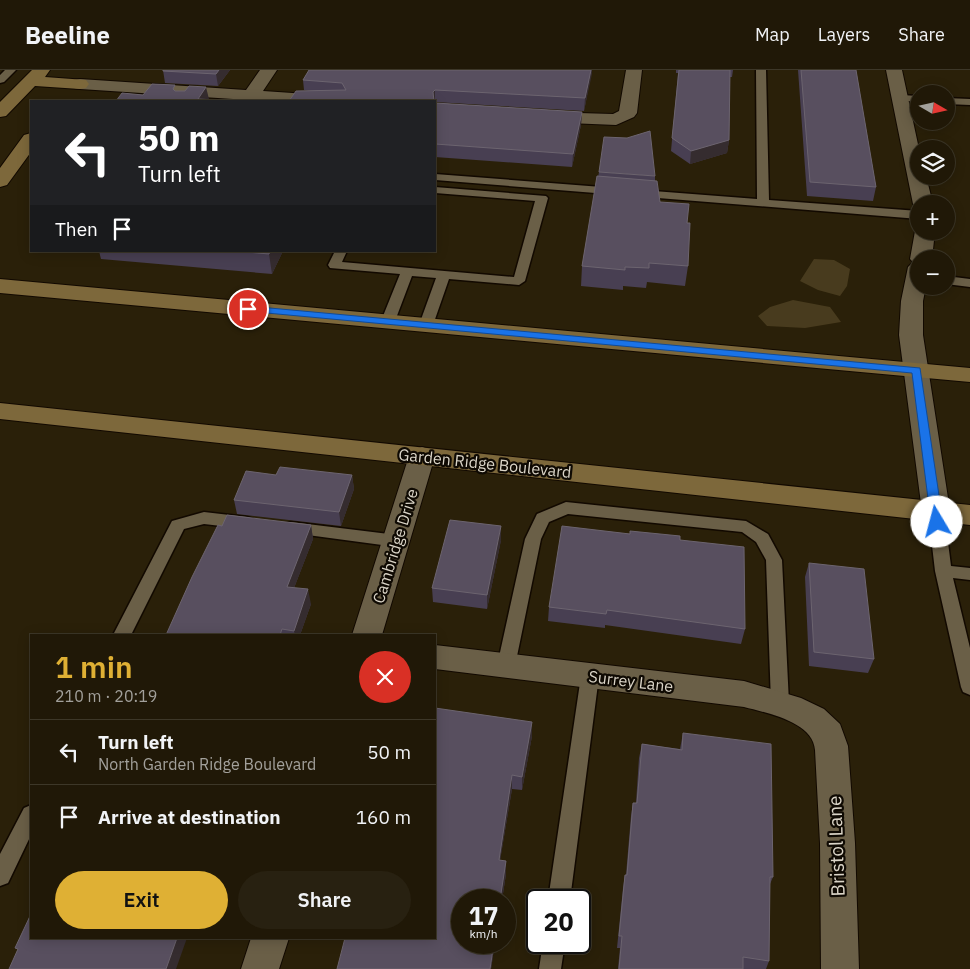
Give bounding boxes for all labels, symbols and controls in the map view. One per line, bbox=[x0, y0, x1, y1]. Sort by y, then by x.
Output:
text: Beeline bbox=[25, 19, 110, 51]
text: Map bbox=[755, 23, 790, 46]
text: Layers bbox=[818, 23, 870, 46]
text: Share bbox=[898, 23, 945, 46]
north arrow bbox=[910, 85, 955, 130]
map controls bbox=[910, 85, 955, 295]
text: 50 m bbox=[138, 115, 220, 161]
icon: left bbox=[55, 120, 120, 185]
button: layers bbox=[910, 140, 955, 185]
text: Turn left bbox=[138, 159, 221, 188]
button: + bbox=[910, 195, 955, 240]
icon: arrive bbox=[108, 215, 136, 243]
text: Then bbox=[55, 217, 98, 241]
button: − bbox=[910, 250, 955, 295]
pin bbox=[227, 288, 269, 330]
icon: arrive bbox=[234, 295, 262, 323]
street label: Garden Ridge Boulevard bbox=[398, 444, 572, 482]
street label: Cambridge Drive bbox=[368, 486, 422, 606]
position arrow bbox=[910, 495, 962, 547]
text: 1 min bbox=[55, 647, 133, 686]
button: close bbox=[359, 651, 411, 703]
street label: Surrey Lane bbox=[588, 666, 675, 696]
text: 210 m · 20:19 bbox=[55, 686, 157, 706]
text: Turn left bbox=[98, 730, 174, 754]
icon: left bbox=[55, 738, 83, 766]
text: 50 m bbox=[367, 740, 411, 764]
text: North Garden Ridge Boulevard bbox=[98, 754, 316, 774]
street label: Bristol Lane bbox=[822, 795, 850, 897]
icon: arrive bbox=[55, 803, 83, 831]
text: Arrive at destination bbox=[98, 805, 281, 829]
text: 160 m bbox=[356, 805, 411, 829]
button: Exit bbox=[55, 871, 228, 929]
button: Share bbox=[238, 871, 411, 929]
speed limit sign: 20 bbox=[526, 889, 591, 954]
text: 17 bbox=[468, 899, 499, 932]
text: km/h bbox=[469, 926, 498, 941]

